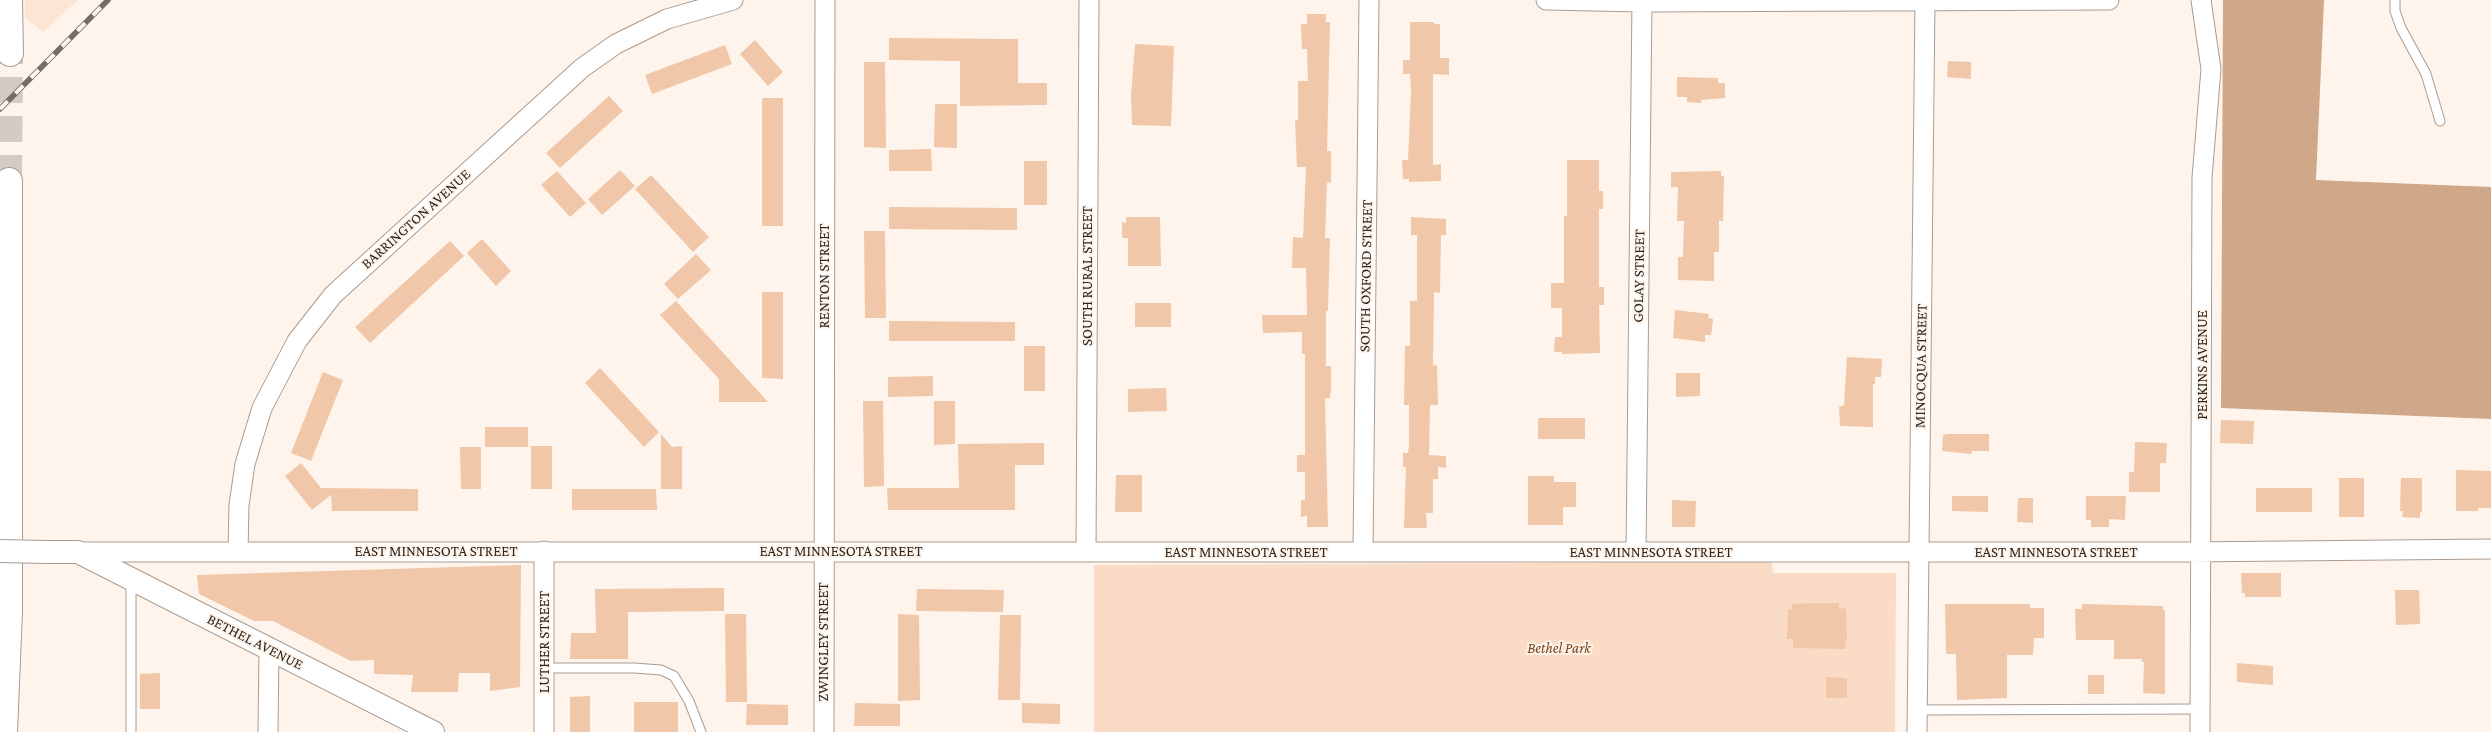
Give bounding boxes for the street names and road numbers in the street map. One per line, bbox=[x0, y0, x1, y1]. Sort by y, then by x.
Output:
street label: BARRINGTON AVENUE bbox=[358, 165, 474, 273]
street label: SOUTH OXFORD STREET bbox=[1356, 200, 1376, 352]
street label: SOUTH RURAL STREET bbox=[1078, 206, 1096, 346]
street label: RENTON STREET bbox=[815, 224, 833, 328]
street label: GOLAY STREET bbox=[1629, 229, 1649, 323]
street label: MINOCQUA STREET bbox=[1911, 304, 1931, 428]
street label: PERKINS AVENUE bbox=[2193, 310, 2211, 420]
street label: EAST MINNESOTA STREET bbox=[354, 542, 518, 560]
street label: EAST MINNESOTA STREET bbox=[759, 542, 923, 560]
street label: EAST MINNESOTA STREET bbox=[1164, 543, 1328, 561]
street label: EAST MINNESOTA STREET bbox=[1569, 543, 1733, 561]
street label: EAST MINNESOTA STREET bbox=[1974, 543, 2138, 561]
street label: ZWINGLEY STREET bbox=[814, 582, 832, 702]
street label: LUTHER STREET bbox=[535, 591, 553, 693]
street label: BETHEL AVENUE bbox=[204, 610, 306, 674]

